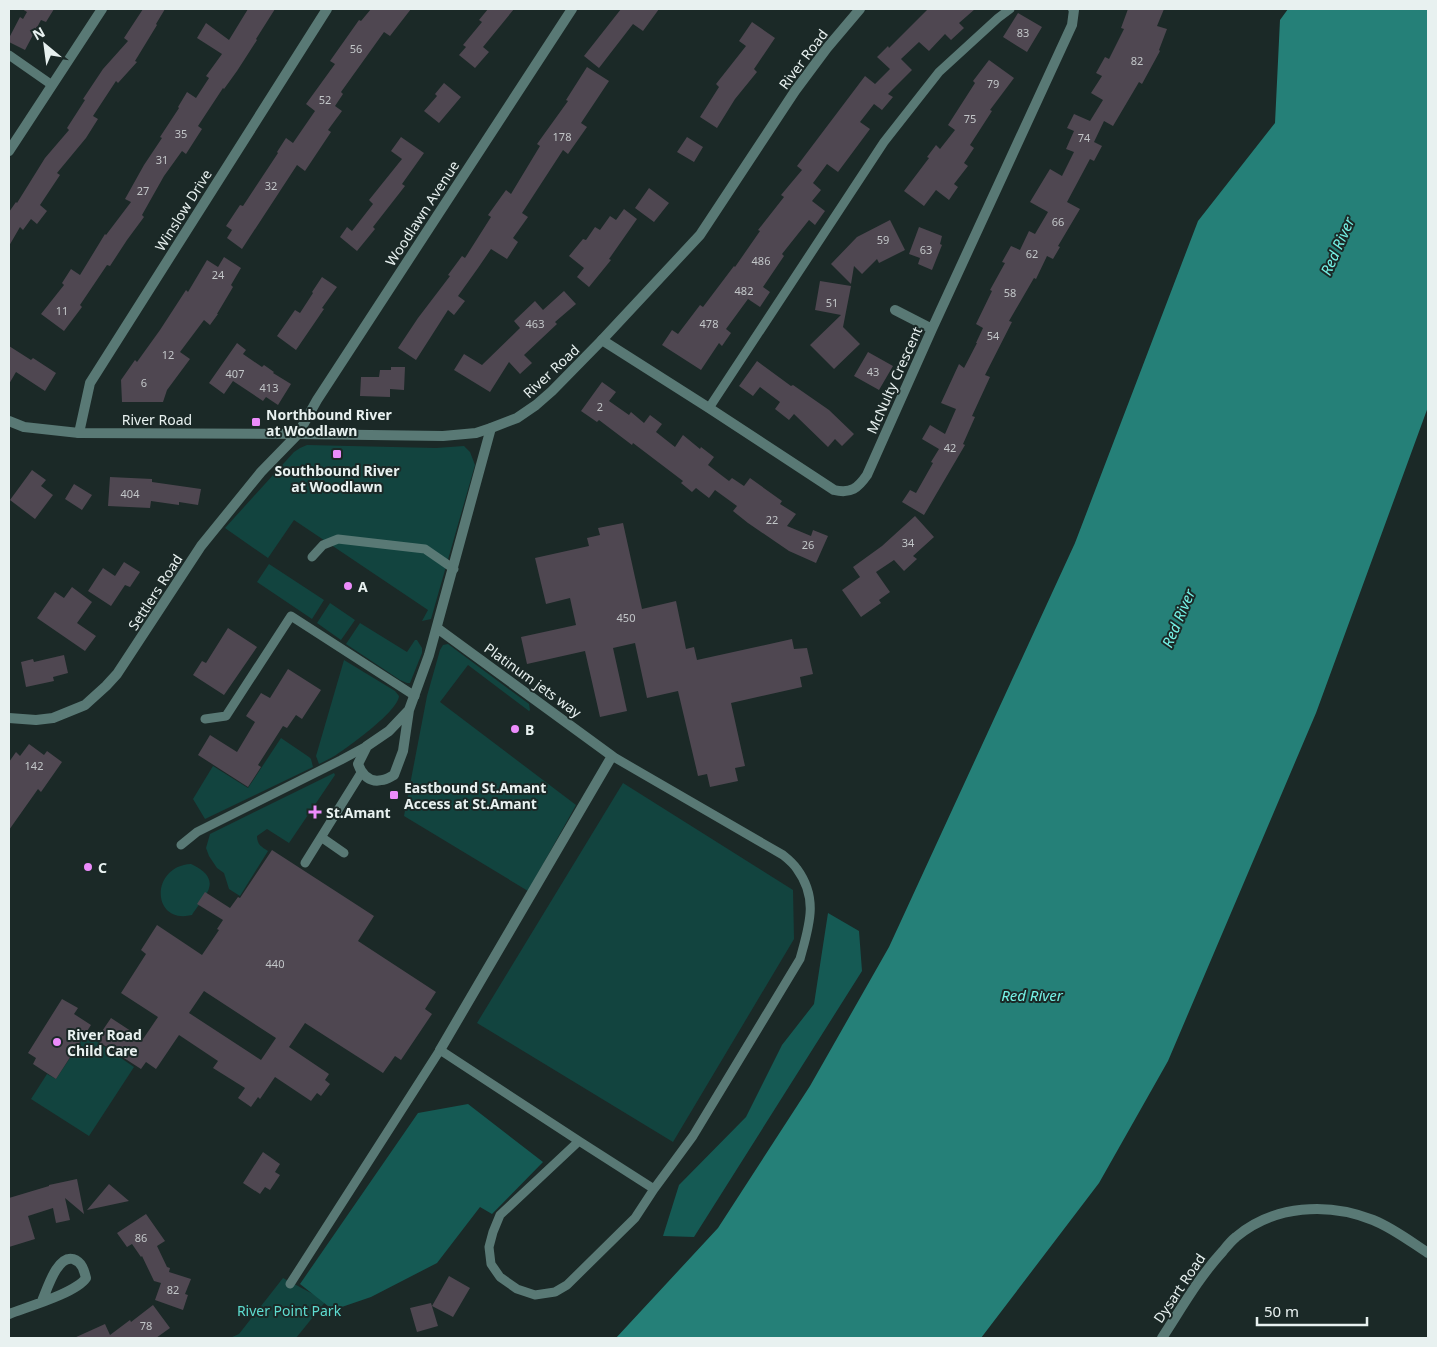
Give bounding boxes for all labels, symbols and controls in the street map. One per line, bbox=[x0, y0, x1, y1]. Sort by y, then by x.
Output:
north arrow bbox=[20, 20, 70, 70]
text: N bbox=[29, 22, 48, 44]
street label: River Road bbox=[774, 25, 832, 93]
house number: 83 bbox=[1017, 25, 1029, 40]
house number: 56 bbox=[350, 41, 362, 56]
house number: 82 bbox=[1131, 53, 1143, 68]
house number: 79 bbox=[987, 76, 999, 91]
house number: 52 bbox=[319, 92, 331, 107]
house number: 75 bbox=[964, 111, 976, 126]
house number: 35 bbox=[175, 126, 187, 141]
house number: 178 bbox=[553, 129, 571, 144]
house number: 74 bbox=[1078, 130, 1091, 145]
house number: 31 bbox=[156, 152, 168, 167]
street label: Woodlawn Avenue bbox=[381, 156, 463, 269]
street label: Winslow Drive bbox=[150, 165, 216, 254]
house number: 32 bbox=[265, 178, 277, 193]
house number: 27 bbox=[137, 183, 149, 198]
water label: Red River bbox=[1315, 213, 1359, 278]
house number: 66 bbox=[1052, 214, 1064, 229]
house number: 59 bbox=[877, 232, 889, 247]
house number: 63 bbox=[920, 242, 932, 257]
house number: 62 bbox=[1026, 246, 1038, 261]
house number: 486 bbox=[752, 253, 770, 268]
house number: 24 bbox=[212, 267, 225, 282]
house number: 482 bbox=[735, 283, 753, 298]
house number: 58 bbox=[1004, 285, 1016, 300]
house number: 51 bbox=[826, 295, 838, 310]
house number: 11 bbox=[56, 303, 68, 318]
house number: 463 bbox=[526, 316, 544, 331]
house number: 478 bbox=[700, 316, 718, 331]
street label: McNulty Crescent bbox=[862, 323, 926, 437]
house number: 54 bbox=[987, 328, 1000, 343]
street label: River Road bbox=[519, 340, 583, 402]
house number: 12 bbox=[162, 347, 174, 362]
house number: 43 bbox=[867, 364, 879, 379]
house number: 407 bbox=[226, 366, 244, 381]
house number: 6 bbox=[141, 375, 147, 390]
house number: 413 bbox=[260, 380, 278, 395]
house number: 2 bbox=[597, 399, 603, 414]
place label: Northbound River at Woodlawn bbox=[266, 405, 393, 440]
street label: River Road bbox=[122, 410, 192, 429]
marker: Northbound River at Woodlawn bbox=[250, 416, 262, 428]
house number: 42 bbox=[944, 440, 956, 455]
marker: Southbound River at Woodlawn bbox=[331, 448, 343, 460]
place label: Southbound River at Woodlawn bbox=[274, 461, 400, 496]
house number: 404 bbox=[121, 486, 140, 501]
house number: 22 bbox=[766, 512, 778, 527]
house number: 34 bbox=[902, 535, 915, 550]
house number: 26 bbox=[802, 537, 814, 552]
street label: Settlers Road bbox=[123, 550, 187, 634]
place label: A bbox=[358, 577, 368, 596]
marker: A bbox=[342, 580, 354, 592]
water label: Red River bbox=[1157, 585, 1200, 650]
house number: 450 bbox=[617, 610, 635, 625]
street label: Platinum jets way bbox=[481, 638, 586, 722]
place label: B bbox=[525, 720, 534, 739]
marker: B bbox=[509, 723, 521, 735]
house number: 142 bbox=[25, 758, 43, 773]
place label: Eastbound St.Amant Access at St.Amant bbox=[404, 778, 546, 813]
marker: Eastbound St.Amant Access at St.Amant bbox=[388, 789, 400, 801]
place label: St.Amant bbox=[326, 803, 391, 822]
marker: St.Amant bbox=[308, 805, 322, 819]
place label: C bbox=[98, 858, 107, 877]
marker: C bbox=[82, 861, 94, 873]
house number: 440 bbox=[266, 956, 284, 971]
water label: Red River bbox=[1001, 985, 1064, 1005]
place label: River Road Child Care bbox=[67, 1025, 142, 1060]
marker: River Road Child Care bbox=[51, 1036, 63, 1048]
house number: 86 bbox=[135, 1230, 147, 1245]
street label: Dysart Road bbox=[1149, 1250, 1209, 1326]
house number: 82 bbox=[167, 1282, 179, 1297]
scale bar bbox=[1257, 1294, 1367, 1326]
park label: River Point Park bbox=[237, 1301, 342, 1320]
text: 50 m bbox=[1264, 1301, 1299, 1321]
house number: 78 bbox=[140, 1318, 152, 1333]

